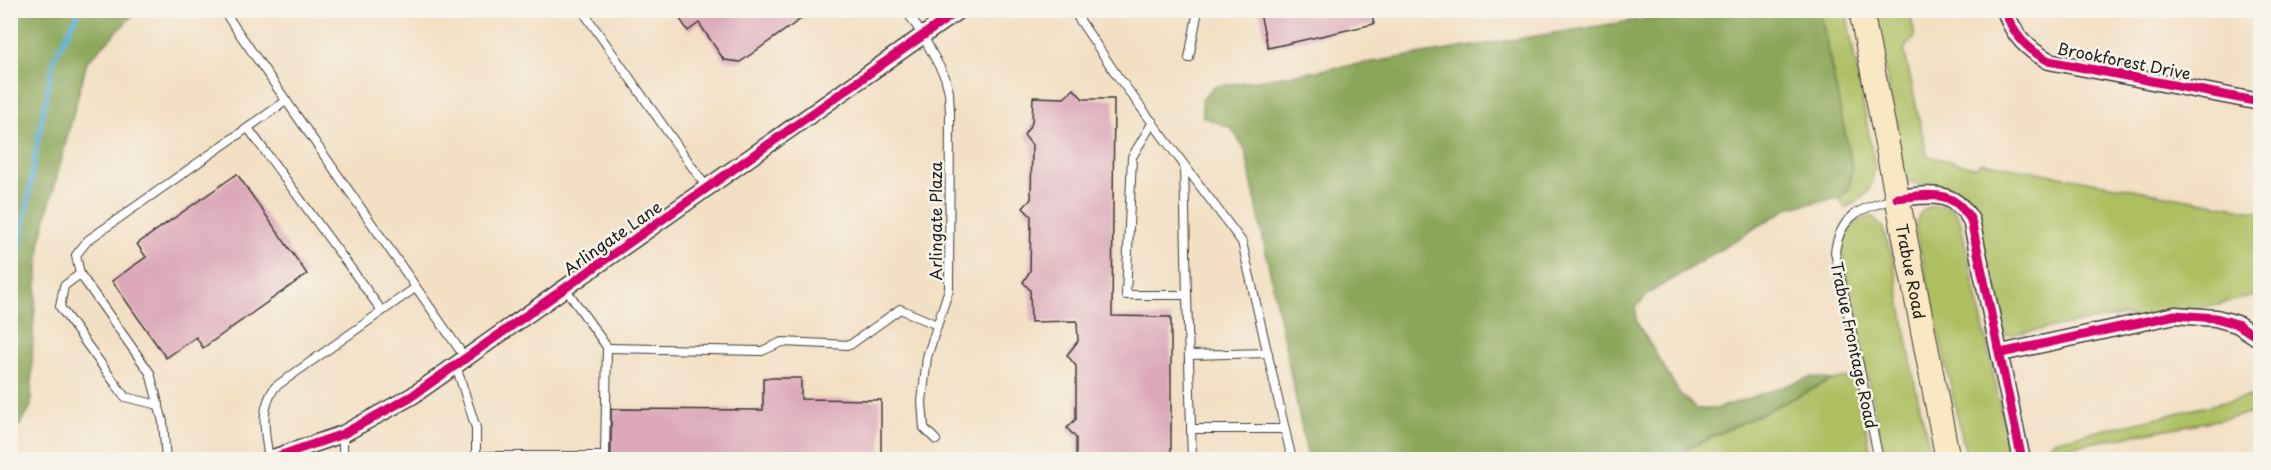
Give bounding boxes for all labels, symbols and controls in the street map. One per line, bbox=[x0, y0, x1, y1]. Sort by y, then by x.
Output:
street label: Brookforest Drive bbox=[2055, 35, 2193, 85]
street label: Arlingate Plaza bbox=[923, 161, 947, 281]
street label: Arlingate Lane bbox=[558, 194, 666, 280]
street label: Trabue Road bbox=[1891, 221, 1932, 321]
street label: Trabue Frontage Road bbox=[1826, 259, 1884, 431]

